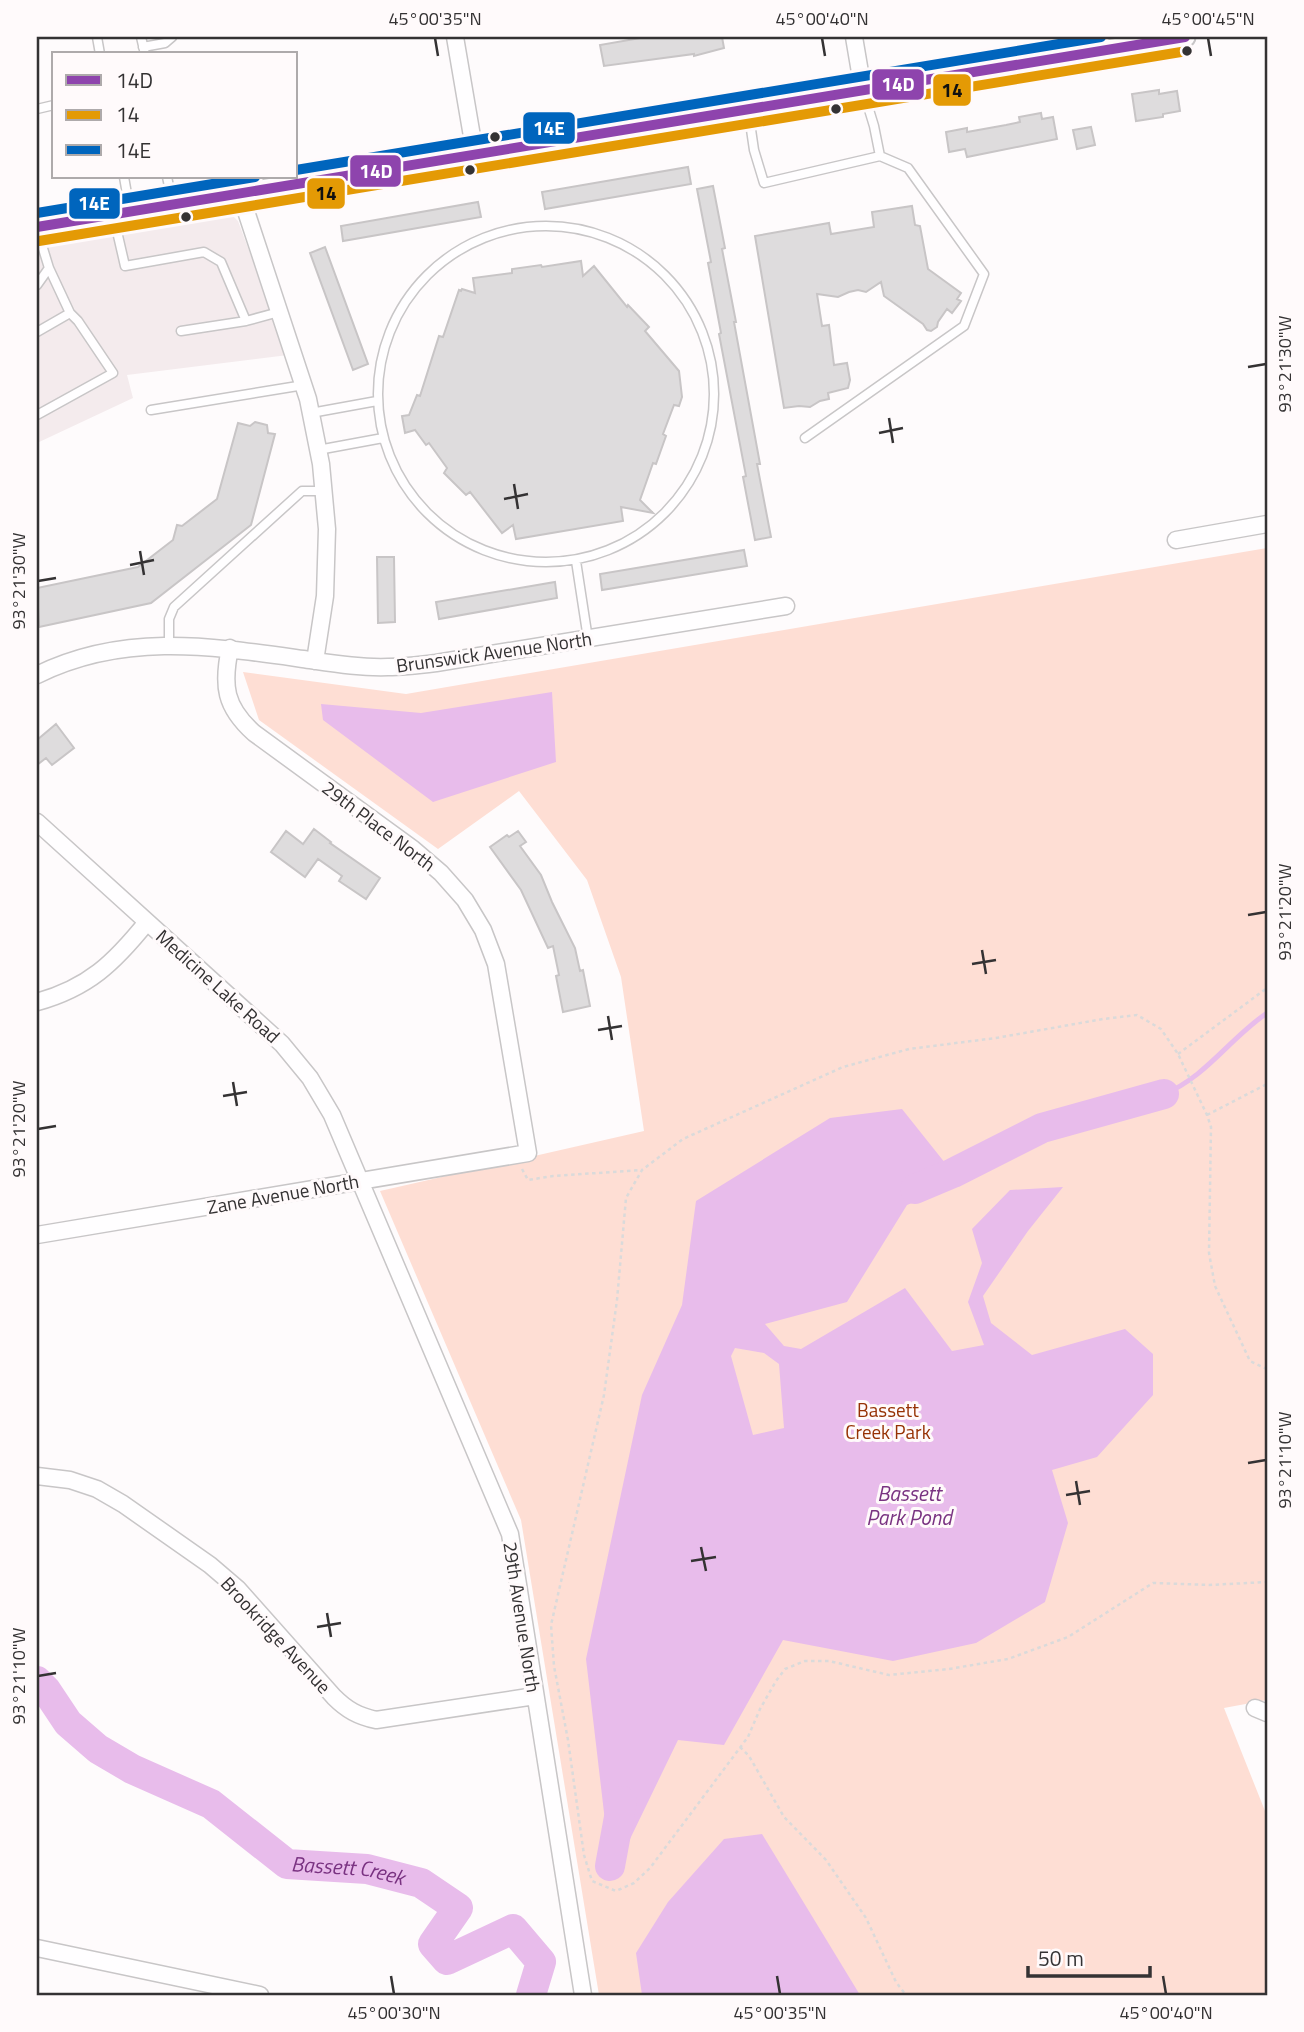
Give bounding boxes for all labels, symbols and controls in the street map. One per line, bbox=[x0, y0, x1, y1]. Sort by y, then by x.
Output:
text: 45°00'35"N bbox=[388, 5, 482, 32]
text: 45°00'40"N bbox=[775, 5, 869, 32]
text: 45°00'45"N bbox=[1161, 5, 1255, 32]
unlabelled marker bbox=[1180, 44, 1194, 58]
legend bbox=[52, 52, 298, 178]
text: 14D bbox=[116, 64, 153, 96]
line badge: 14D bbox=[871, 68, 925, 101]
text: 14D bbox=[881, 69, 915, 98]
line badge: 14 bbox=[932, 73, 972, 107]
text: 14 bbox=[941, 75, 963, 104]
text: 14 bbox=[116, 98, 140, 130]
unlabelled marker bbox=[829, 102, 843, 116]
line badge: 14E bbox=[522, 111, 576, 145]
text: 14E bbox=[533, 113, 565, 142]
unlabelled marker bbox=[488, 130, 502, 144]
text: 14E bbox=[116, 134, 151, 166]
line badge: 14D bbox=[349, 154, 402, 188]
text: 14D bbox=[359, 156, 393, 185]
unlabelled marker bbox=[463, 163, 477, 177]
line badge: 14 bbox=[306, 177, 346, 210]
text: 14 bbox=[315, 178, 337, 207]
line badge: 14E bbox=[68, 187, 121, 220]
text: 14E bbox=[78, 188, 110, 217]
unlabelled marker bbox=[179, 210, 193, 224]
text: 93°21'30"W bbox=[1271, 315, 1298, 412]
text: 93°21'30"W bbox=[5, 532, 32, 629]
street label: Brunswick Avenue North bbox=[394, 623, 594, 680]
street label: 29th Place North bbox=[316, 773, 442, 878]
text: 93°21'20"W bbox=[1271, 863, 1298, 960]
street label: Medicine Lake Road bbox=[150, 922, 287, 1049]
text: 93°21'20"W bbox=[5, 1080, 32, 1177]
street label: Zane Avenue North bbox=[205, 1166, 361, 1221]
park label: Bassett Creek Park bbox=[845, 1395, 931, 1446]
text: 93°21'10"W bbox=[1271, 1411, 1298, 1508]
water label: Bassett Park Pond bbox=[866, 1477, 954, 1533]
street label: 29th Avenue North bbox=[496, 1540, 549, 1694]
street label: Brookridge Avenue bbox=[214, 1570, 338, 1700]
text: 93°21'10"W bbox=[5, 1627, 32, 1724]
water label: Bassett Creek bbox=[290, 1847, 411, 1894]
scale bar bbox=[1028, 1934, 1150, 1978]
text: 50 m bbox=[1038, 1942, 1084, 1974]
text: 45°00'30"N bbox=[347, 1999, 441, 2026]
text: 45°00'35"N bbox=[733, 1999, 827, 2026]
text: 45°00'40"N bbox=[1119, 1999, 1213, 2026]

